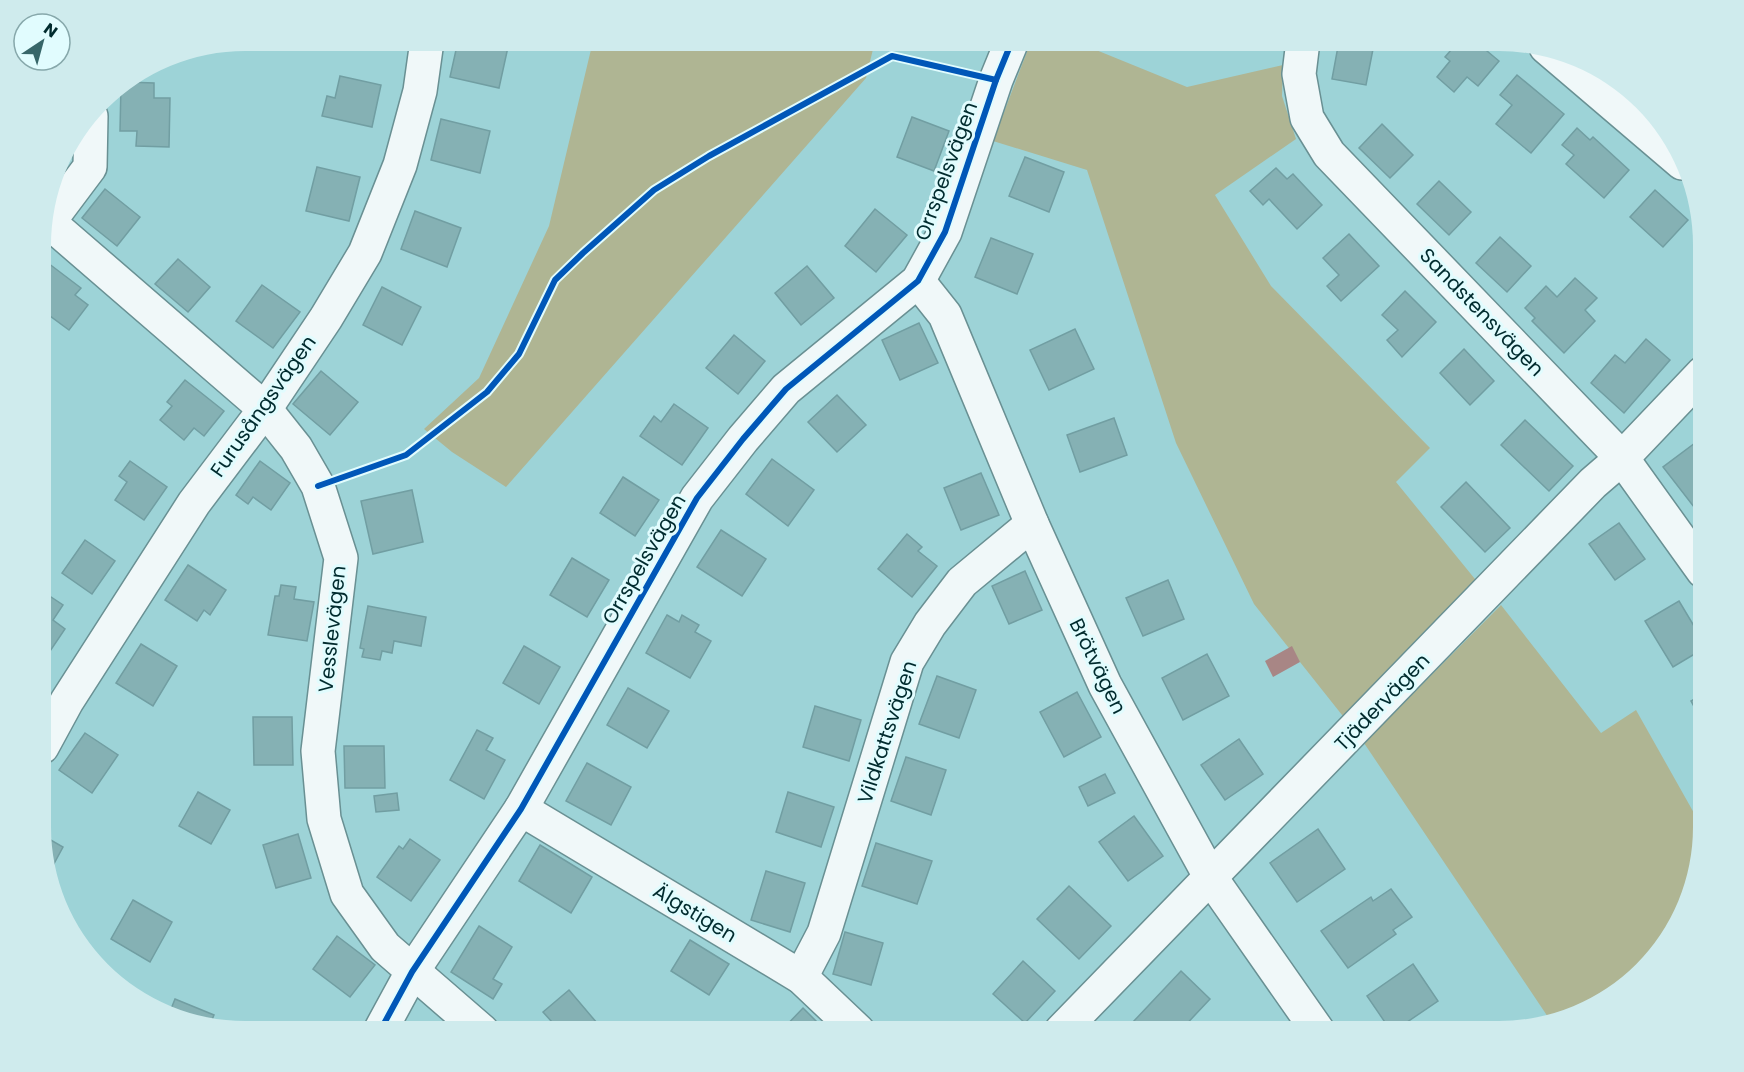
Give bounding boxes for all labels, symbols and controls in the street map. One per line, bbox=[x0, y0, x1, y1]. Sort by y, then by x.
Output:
north arrow bbox=[12, 12, 72, 72]
text: N bbox=[39, 17, 62, 43]
street label: Orrspelsvägen bbox=[908, 98, 984, 244]
street label: Sandstensvägen bbox=[1413, 242, 1551, 382]
street label: Furusångsvägen bbox=[204, 329, 322, 483]
street label: Orrspelsvägen bbox=[595, 489, 693, 629]
street label: Vesslevägen bbox=[311, 564, 353, 694]
street label: Brötvägen bbox=[1063, 613, 1133, 719]
street label: Tjädervägen bbox=[1328, 647, 1436, 757]
street label: Vildkattsvägen bbox=[851, 657, 923, 807]
street label: Älgstigen bbox=[648, 877, 742, 949]

